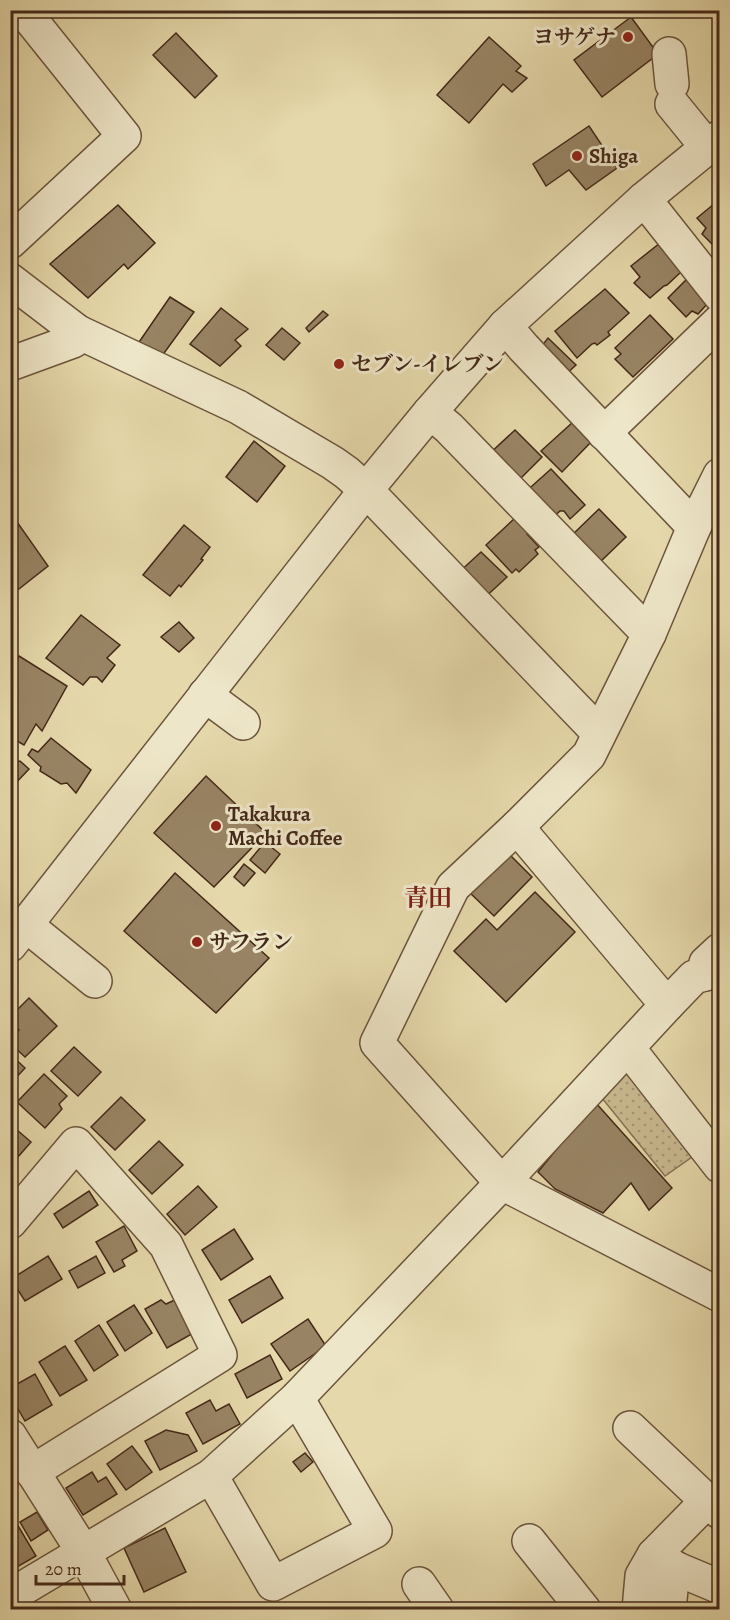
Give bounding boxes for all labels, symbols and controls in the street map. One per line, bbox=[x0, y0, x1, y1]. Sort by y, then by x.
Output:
place label: ヨサゲナ bbox=[533, 23, 616, 51]
marker: ヨサゲナ bbox=[621, 30, 635, 44]
place label: Shiga bbox=[589, 142, 639, 170]
marker: Shiga bbox=[570, 149, 584, 163]
place label: セブン-イレブン bbox=[351, 350, 504, 378]
marker: セブン-イレブン bbox=[332, 357, 346, 371]
place label: Takakura Machi Coffee bbox=[228, 800, 343, 852]
marker: Takakura Machi Coffee bbox=[209, 819, 223, 833]
district label: 青田 bbox=[404, 882, 452, 914]
place label: サフラン bbox=[209, 928, 293, 956]
marker: サフラン bbox=[190, 935, 204, 949]
scale bar bbox=[36, 1548, 124, 1586]
text: 20 m bbox=[45, 1557, 82, 1581]

